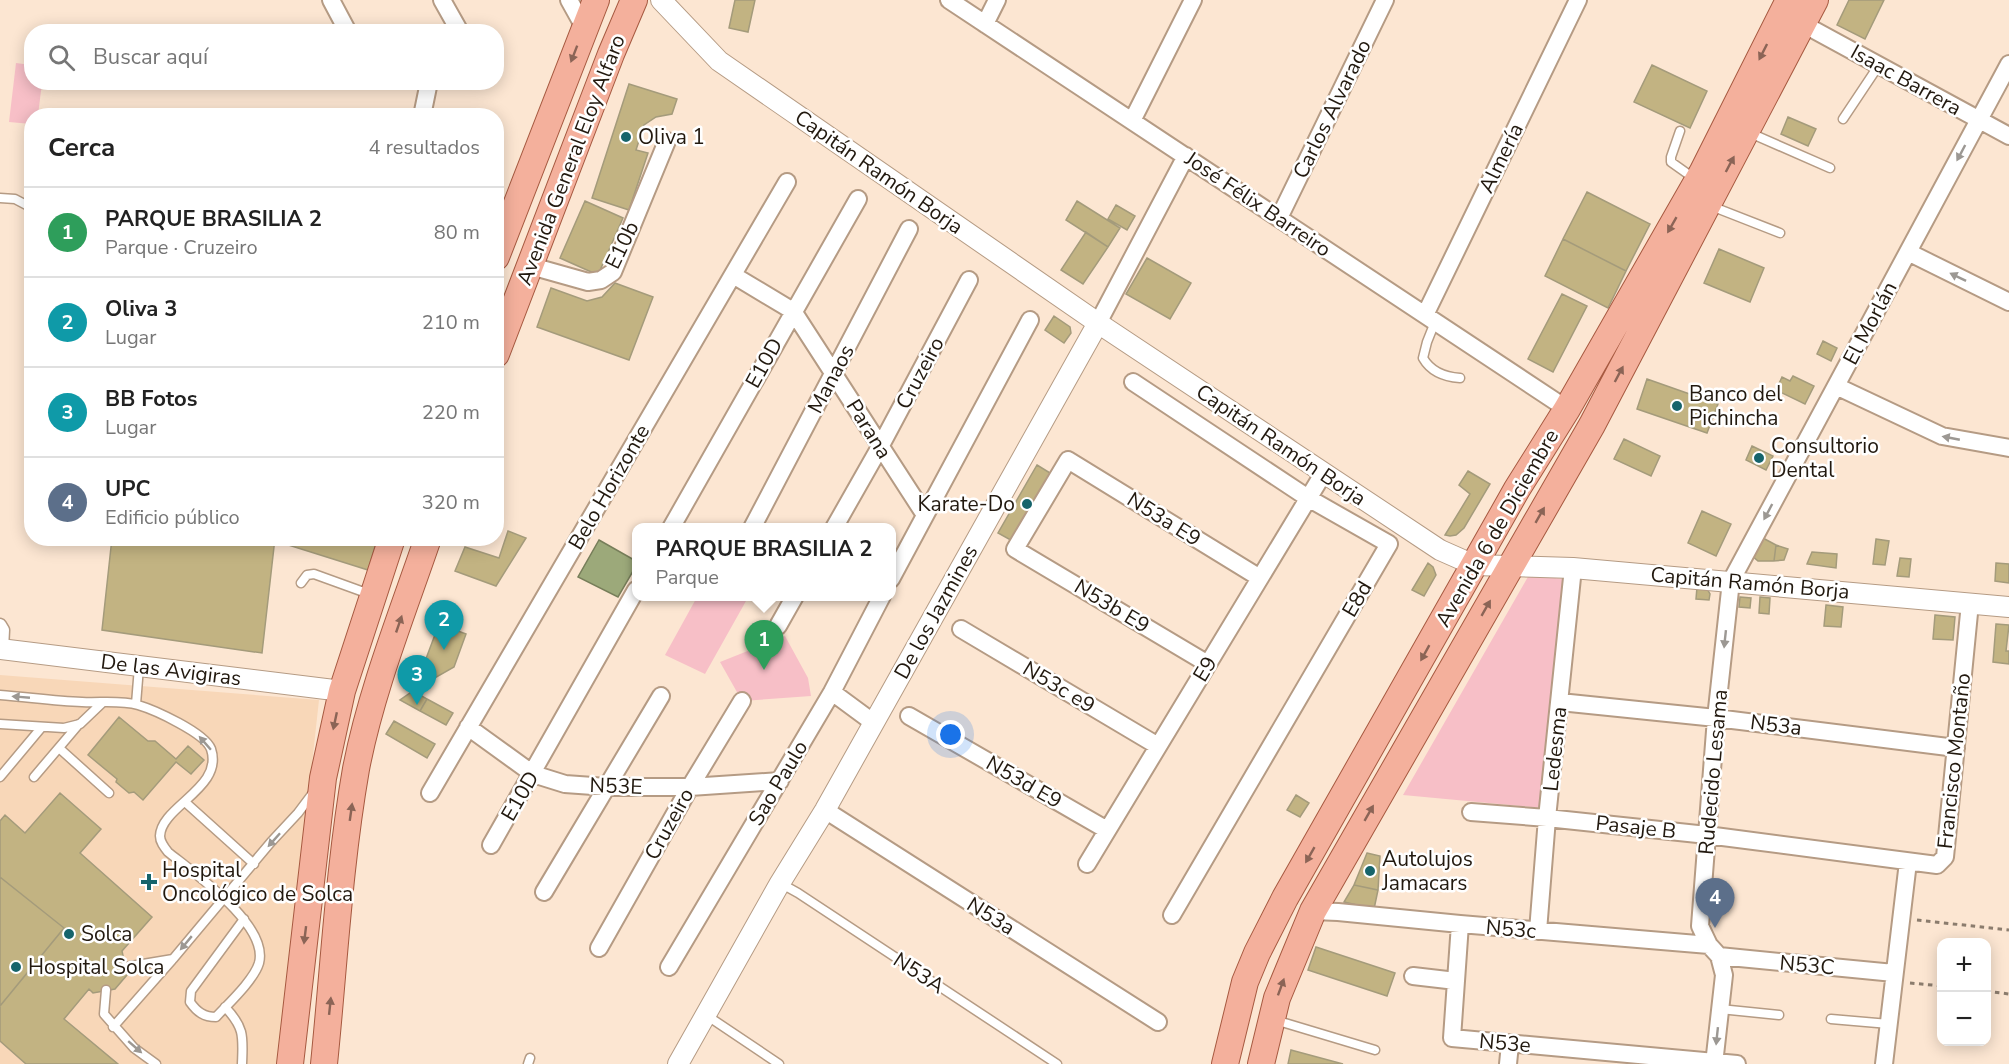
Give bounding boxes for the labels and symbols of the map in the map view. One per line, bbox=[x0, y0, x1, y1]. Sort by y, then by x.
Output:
street label: Avenida General Eloy Alfaro bbox=[510, 31, 632, 289]
street label: Carlos Alvarado bbox=[1286, 35, 1378, 183]
street label: Isaac Barrera bbox=[1846, 38, 1966, 122]
one-way arrow bbox=[1758, 44, 1768, 61]
one-way arrow bbox=[569, 45, 578, 63]
street label: Capitán Ramón Borja bbox=[789, 103, 969, 241]
street label: Almería bbox=[1472, 119, 1530, 197]
place label: Oliva 1 bbox=[638, 123, 705, 151]
marker: Oliva 1 bbox=[619, 130, 633, 144]
street label: José Félix Barreiro bbox=[1179, 144, 1336, 263]
one-way arrow bbox=[1956, 144, 1966, 161]
one-way arrow bbox=[1725, 155, 1735, 172]
street label: E10b bbox=[599, 217, 645, 273]
one-way arrow bbox=[1667, 217, 1677, 234]
one-way arrow bbox=[1950, 273, 1967, 282]
street label: El Morlán bbox=[1836, 277, 1904, 369]
street label: Cruzeiro bbox=[889, 332, 951, 414]
street label: E10D bbox=[739, 333, 789, 393]
street label: Manaos bbox=[801, 340, 861, 418]
one-way arrow bbox=[1614, 365, 1624, 382]
street label: Capitán Ramón Borja bbox=[1191, 378, 1371, 512]
place label: Banco del Pichincha bbox=[1689, 380, 1783, 432]
street label: Parana bbox=[840, 394, 898, 464]
marker: Banco del Pichincha bbox=[1670, 399, 1684, 413]
street label: Belo Horizonte bbox=[562, 419, 656, 555]
street label: Avenida 6 de Diciembre bbox=[1429, 424, 1565, 632]
place label: Consultorio Dental bbox=[1771, 432, 1879, 484]
one-way arrow bbox=[1942, 433, 1961, 442]
marker: Consultorio Dental bbox=[1752, 451, 1766, 465]
street label: N53a E9 bbox=[1122, 485, 1206, 553]
place label: Karate-Do bbox=[917, 490, 1015, 518]
marker: Karate-Do bbox=[1020, 497, 1034, 511]
one-way arrow bbox=[1763, 503, 1773, 520]
one-way arrow bbox=[1535, 506, 1545, 523]
street label: De los Jazmines bbox=[888, 540, 984, 684]
street label: Capitán Ramón Borja bbox=[1649, 560, 1851, 606]
street label: N53b E9 bbox=[1069, 573, 1155, 639]
street label: E8d bbox=[1336, 576, 1378, 622]
pin: 2 bbox=[424, 600, 464, 650]
one-way arrow bbox=[1481, 600, 1491, 617]
one-way arrow bbox=[395, 615, 404, 633]
pin: 1 bbox=[744, 620, 783, 670]
one-way arrow bbox=[1720, 630, 1729, 649]
one-way arrow bbox=[1420, 644, 1430, 661]
street label: De las Avigiras bbox=[99, 647, 243, 693]
street label: E9 bbox=[1187, 651, 1223, 687]
street label: N53c e9 bbox=[1018, 654, 1100, 720]
pin: 3 bbox=[398, 656, 436, 705]
street label: Francisco Montaño bbox=[1931, 672, 1977, 850]
street label: Rudecido Lesama bbox=[1692, 688, 1734, 856]
one-way arrow bbox=[12, 692, 31, 702]
street label: Ledesma bbox=[1537, 705, 1573, 793]
street label: N53a bbox=[1749, 708, 1803, 742]
one-way arrow bbox=[330, 712, 339, 731]
your location bbox=[936, 720, 965, 749]
street label: Sao Paulo bbox=[742, 735, 814, 831]
one-way arrow bbox=[198, 736, 211, 751]
street label: N53d E9 bbox=[981, 749, 1067, 815]
street label: E10D bbox=[495, 766, 545, 826]
street label: N53E bbox=[589, 771, 643, 801]
street label: Cruzeiro bbox=[638, 783, 700, 865]
one-way arrow bbox=[346, 802, 355, 821]
one-way arrow bbox=[1363, 805, 1373, 822]
street label: Pasaje B bbox=[1594, 809, 1678, 845]
one-way arrow bbox=[267, 832, 281, 847]
place label: Autolujos Jamacars bbox=[1381, 845, 1473, 897]
one-way arrow bbox=[1305, 846, 1315, 863]
place label: Hospital Oncológico de Solca bbox=[162, 856, 353, 908]
marker: Autolujos Jamacars bbox=[1363, 864, 1377, 878]
marker: Hospital Oncológico de Solca bbox=[140, 873, 158, 891]
pin: 4 bbox=[1696, 878, 1734, 928]
street label: N53a bbox=[962, 890, 1020, 942]
street label: N53c bbox=[1485, 913, 1538, 945]
place label: Solca bbox=[81, 920, 132, 948]
one-way arrow bbox=[300, 925, 310, 944]
marker: Solca bbox=[62, 927, 76, 941]
one-way arrow bbox=[180, 935, 193, 950]
street label: N53A bbox=[888, 946, 950, 1000]
street label: N53C bbox=[1778, 949, 1836, 981]
place label: Hospital Solca bbox=[28, 953, 164, 981]
marker: Hospital Solca bbox=[9, 960, 23, 974]
one-way arrow bbox=[1276, 978, 1286, 996]
one-way arrow bbox=[325, 996, 335, 1015]
street label: N53e bbox=[1478, 1027, 1532, 1059]
one-way arrow bbox=[1712, 1027, 1722, 1046]
one-way arrow bbox=[127, 1040, 142, 1053]

